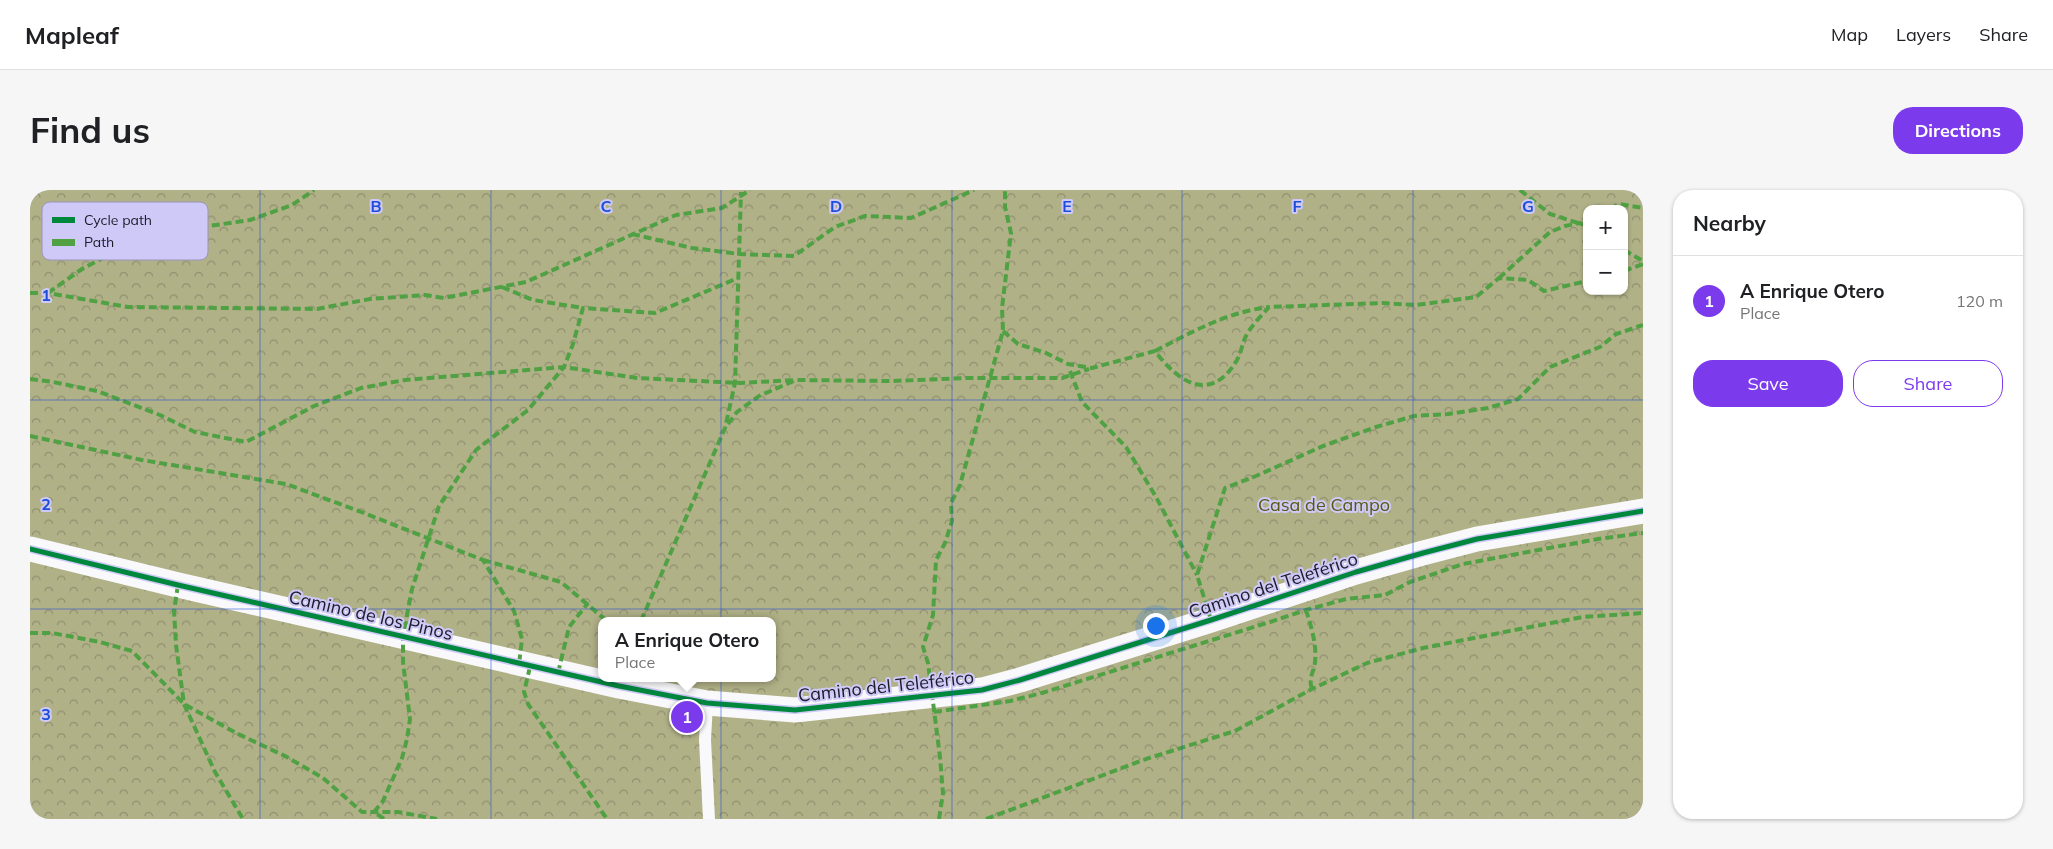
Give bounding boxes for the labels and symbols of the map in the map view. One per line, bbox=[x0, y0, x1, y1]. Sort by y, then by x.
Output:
text: B bbox=[370, 196, 382, 216]
text: C bbox=[601, 196, 612, 216]
text: D bbox=[830, 196, 842, 216]
text: E bbox=[1062, 196, 1072, 216]
text: F bbox=[1292, 196, 1302, 216]
text: G bbox=[1522, 196, 1534, 216]
legend bbox=[42, 202, 208, 260]
text: Cycle path bbox=[84, 211, 152, 229]
text: Path bbox=[84, 233, 114, 251]
text: 1 bbox=[41, 285, 51, 305]
park label: Casa de Campo bbox=[1258, 493, 1390, 516]
text: 2 bbox=[41, 494, 51, 514]
street label: Camino del Teleférico bbox=[1185, 547, 1361, 623]
street label: Camino de los Pinos bbox=[287, 585, 455, 645]
your location bbox=[1143, 613, 1169, 639]
street label: Camino del Teleférico bbox=[797, 665, 975, 707]
pin: 1 bbox=[671, 698, 703, 736]
text: 3 bbox=[41, 704, 51, 724]

